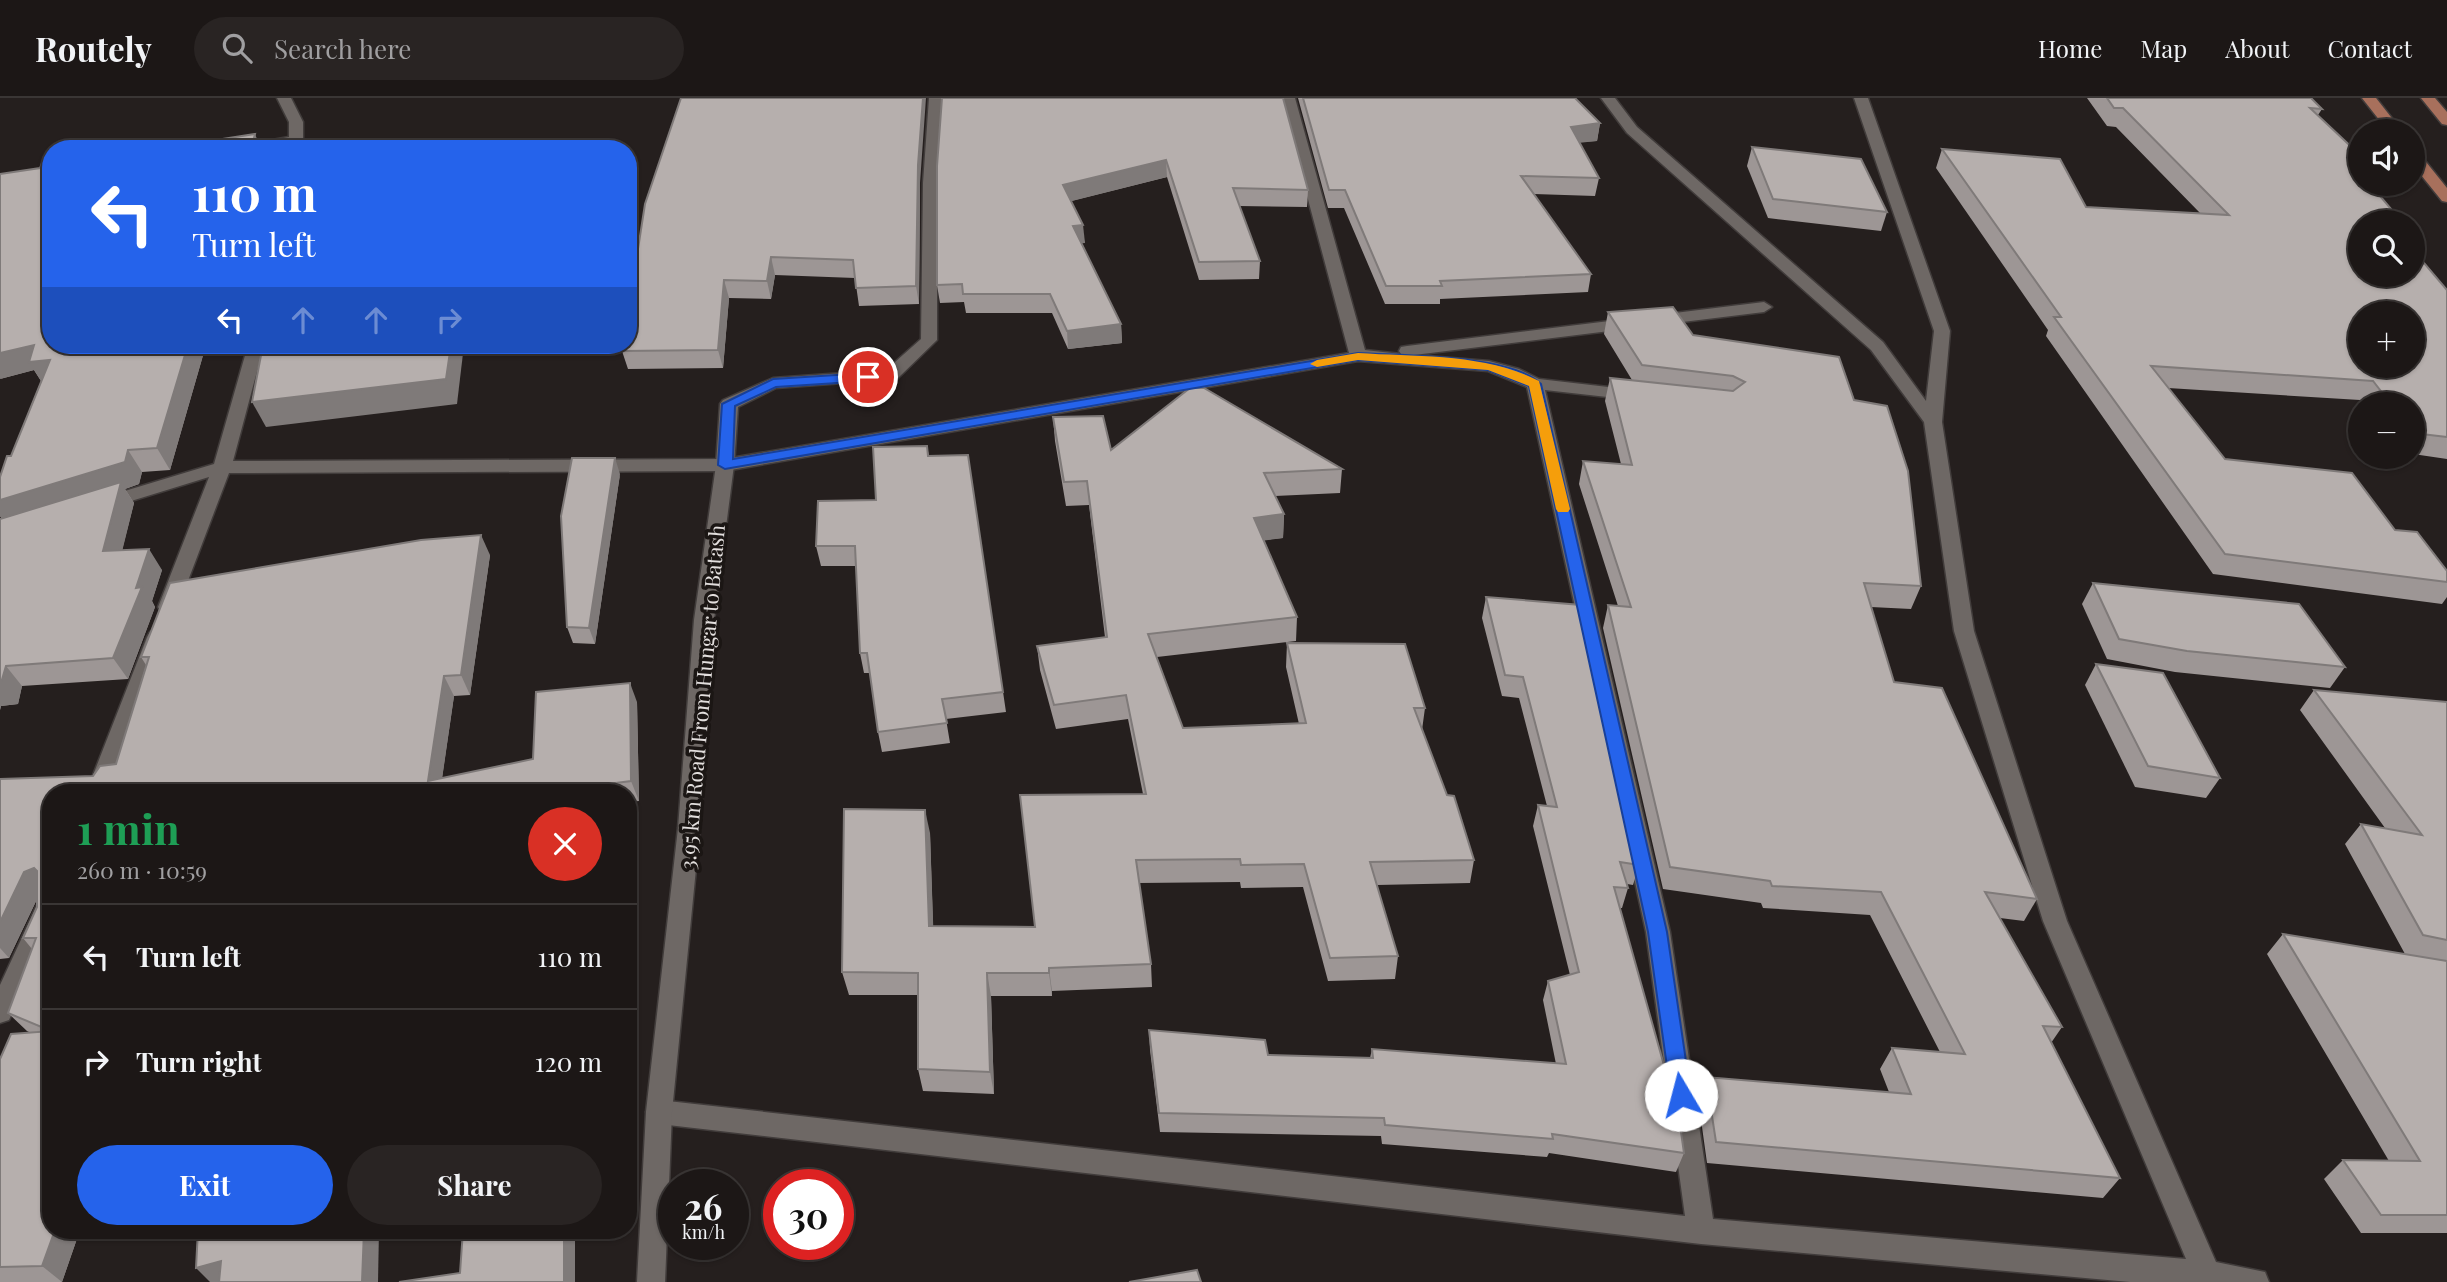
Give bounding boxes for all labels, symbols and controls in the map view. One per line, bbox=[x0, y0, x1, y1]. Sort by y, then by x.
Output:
search box bbox=[194, 17, 684, 80]
text: Routely bbox=[35, 26, 152, 70]
icon: search bbox=[218, 29, 256, 67]
text: Search here bbox=[274, 31, 411, 66]
text: Home bbox=[2038, 32, 2102, 64]
text: Map bbox=[2140, 32, 2187, 64]
text: About bbox=[2225, 32, 2289, 64]
text: Contact bbox=[2327, 32, 2412, 64]
map controls bbox=[2348, 119, 2425, 469]
button: sound bbox=[2348, 119, 2425, 196]
text: 110 m bbox=[192, 159, 317, 224]
icon: left bbox=[77, 168, 168, 259]
button: search bbox=[2348, 210, 2425, 287]
text: Turn left bbox=[192, 222, 316, 265]
icon: left bbox=[211, 301, 249, 339]
icon: ahead bbox=[284, 301, 322, 339]
icon: ahead bbox=[357, 301, 395, 339]
icon: right bbox=[430, 301, 468, 339]
button: + bbox=[2348, 301, 2425, 378]
pin bbox=[838, 347, 898, 407]
icon: arrive bbox=[849, 358, 887, 396]
button: − bbox=[2348, 392, 2425, 469]
street label: 3.95 km Road From Hungar to Batash bbox=[672, 523, 730, 871]
text: 1 min bbox=[77, 800, 180, 856]
button: close bbox=[528, 807, 602, 881]
text: 260 m · 10:59 bbox=[77, 854, 207, 885]
icon: left bbox=[77, 938, 115, 976]
text: Turn left bbox=[136, 939, 241, 974]
text: 110 m bbox=[538, 939, 602, 974]
icon: right bbox=[77, 1043, 115, 1081]
text: Turn right bbox=[136, 1044, 262, 1079]
text: 120 m bbox=[535, 1044, 602, 1079]
position arrow bbox=[1644, 1058, 1718, 1132]
button: Exit bbox=[77, 1145, 333, 1225]
button: Share bbox=[347, 1145, 602, 1225]
speed limit sign: 30 bbox=[763, 1169, 854, 1260]
text: 26 bbox=[685, 1182, 722, 1229]
text: km/h bbox=[682, 1220, 725, 1244]

